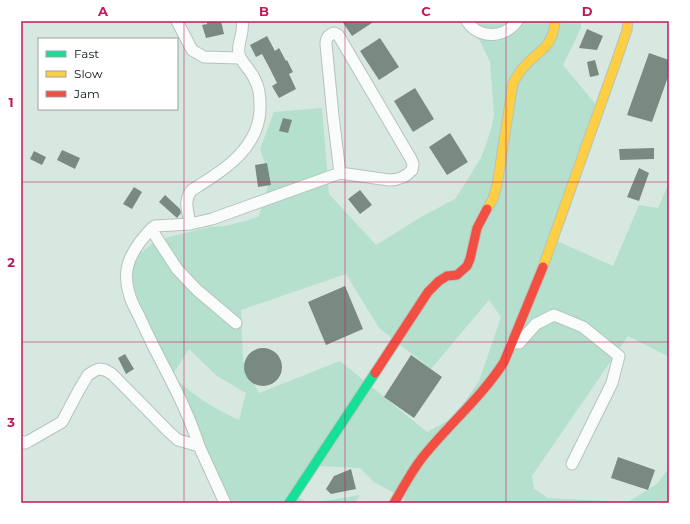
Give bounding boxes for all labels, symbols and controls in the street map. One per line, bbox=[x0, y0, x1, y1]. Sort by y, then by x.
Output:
text: A bbox=[97, 3, 109, 19]
text: B bbox=[259, 3, 269, 19]
text: C bbox=[421, 3, 431, 19]
text: D bbox=[582, 3, 593, 19]
legend bbox=[38, 38, 178, 110]
text: Fast bbox=[74, 46, 99, 61]
text: Slow bbox=[74, 66, 103, 81]
text: Jam bbox=[73, 86, 100, 101]
text: 1 bbox=[8, 94, 14, 110]
text: 2 bbox=[7, 254, 15, 270]
text: 3 bbox=[6, 414, 15, 430]

